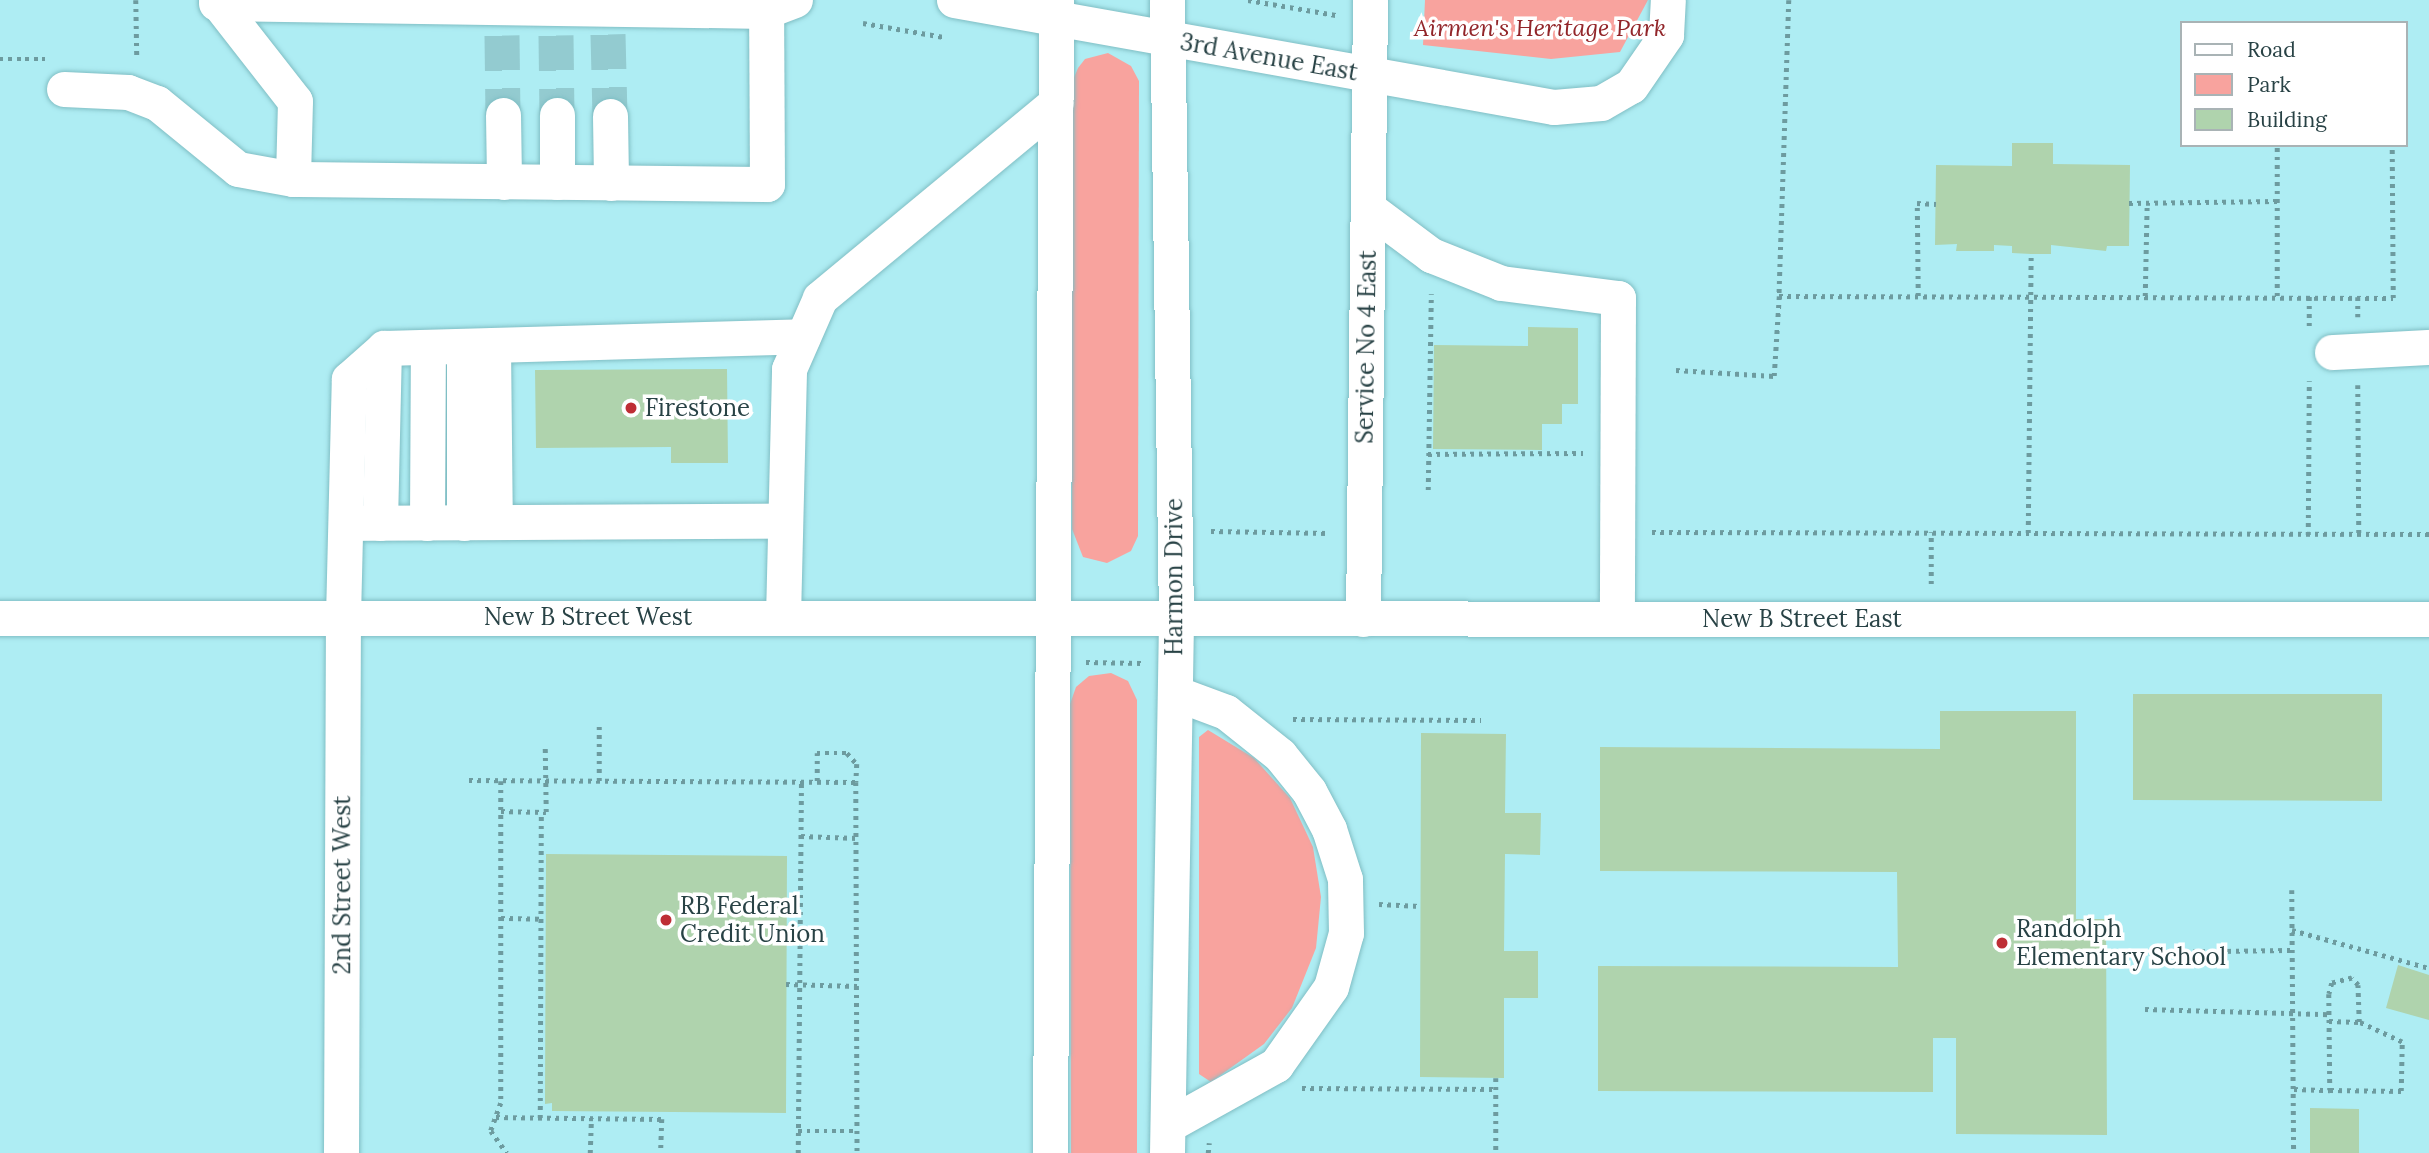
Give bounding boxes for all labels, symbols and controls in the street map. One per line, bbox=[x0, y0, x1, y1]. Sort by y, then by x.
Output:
park label: Airmen's Heritage Park bbox=[1414, 14, 1666, 42]
legend bbox=[2180, 21, 2408, 147]
street label: 3rd Avenue East bbox=[1178, 27, 1360, 87]
text: Road bbox=[2247, 36, 2296, 63]
text: Park bbox=[2247, 71, 2291, 98]
text: Building bbox=[2247, 106, 2327, 133]
street label: Service No 4 East bbox=[1350, 250, 1382, 444]
place label: Firestone bbox=[645, 394, 750, 422]
marker: Firestone bbox=[623, 400, 639, 416]
street label: Harmon Drive bbox=[1160, 498, 1188, 656]
street label: New B Street West bbox=[484, 603, 692, 631]
street label: New B Street East bbox=[1702, 605, 1902, 633]
street label: 2nd Street West bbox=[328, 796, 356, 974]
place label: RB Federal Credit Union bbox=[680, 892, 825, 948]
marker: RB Federal Credit Union bbox=[658, 912, 674, 928]
place label: Randolph Elementary School bbox=[2016, 915, 2226, 971]
marker: Randolph Elementary School bbox=[1994, 935, 2010, 951]

